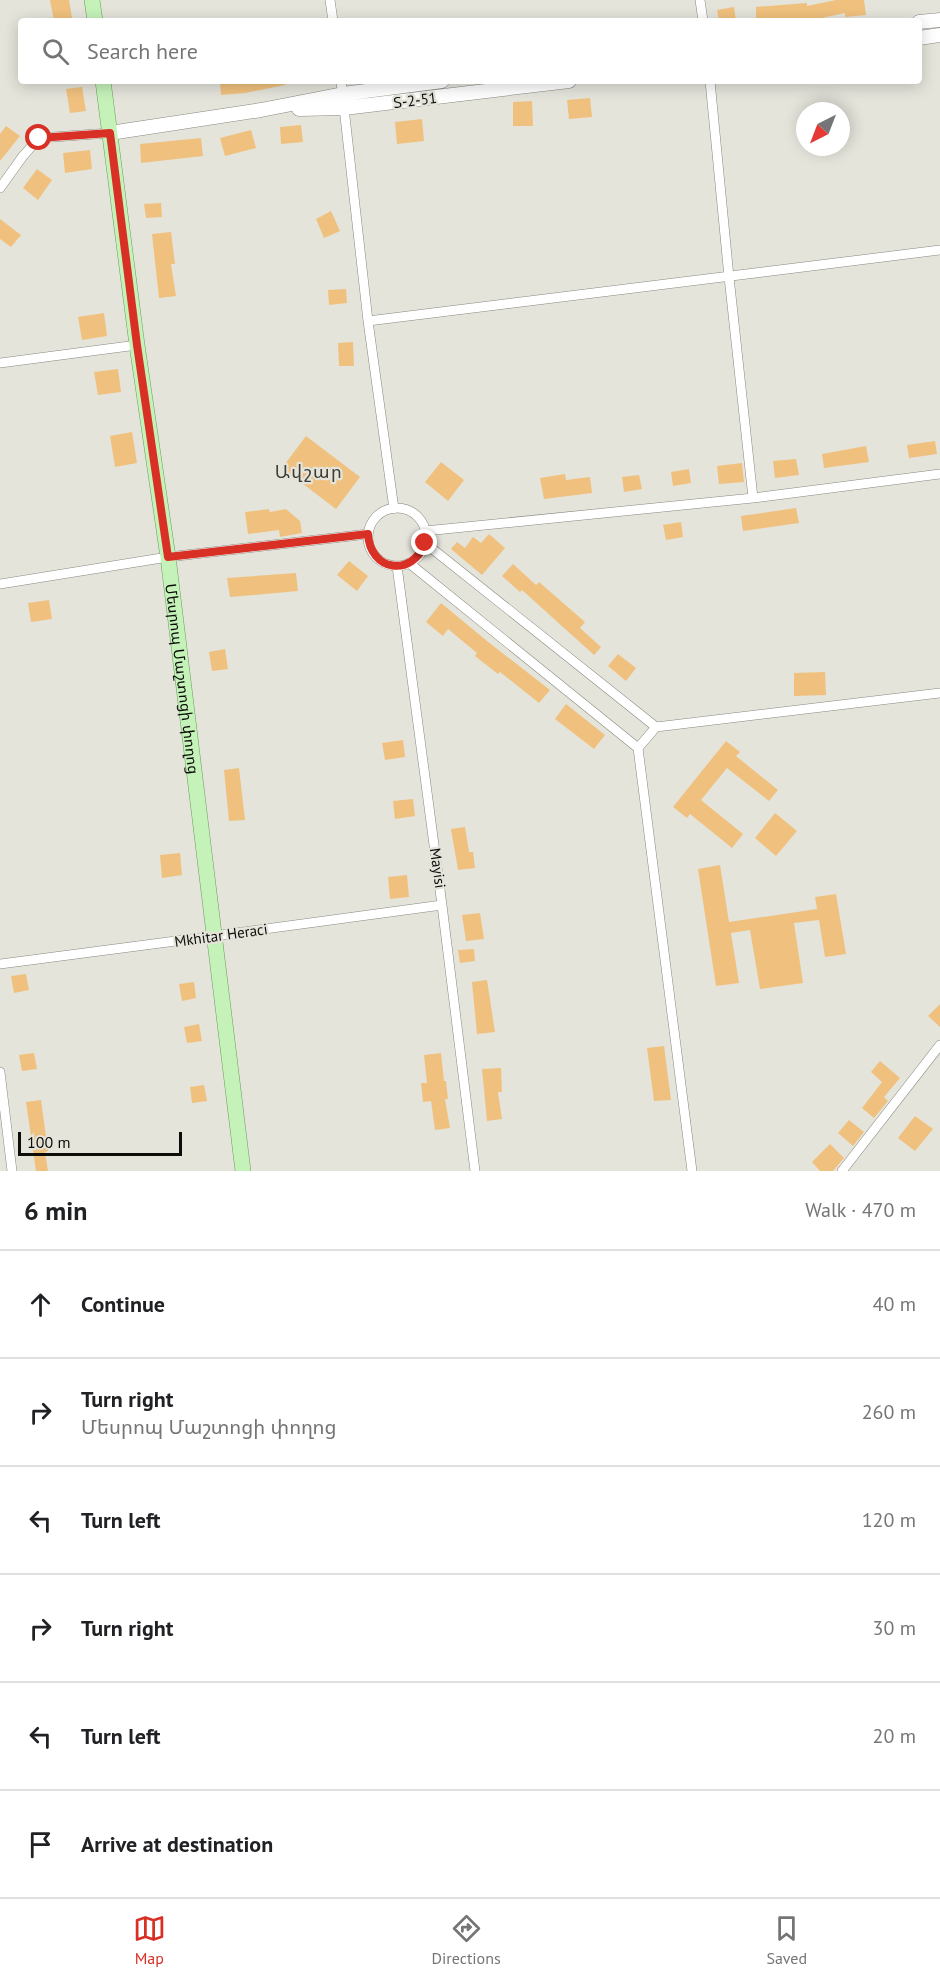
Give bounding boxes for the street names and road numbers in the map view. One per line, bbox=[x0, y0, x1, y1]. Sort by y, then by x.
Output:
street label: Տ-2-51 bbox=[392, 88, 438, 112]
street label: Մեսրոպ Մաշտոցի փողոց bbox=[162, 582, 204, 775]
street label: Mayisi bbox=[426, 847, 450, 889]
street label: Mkhitar Heraci bbox=[173, 919, 269, 951]

